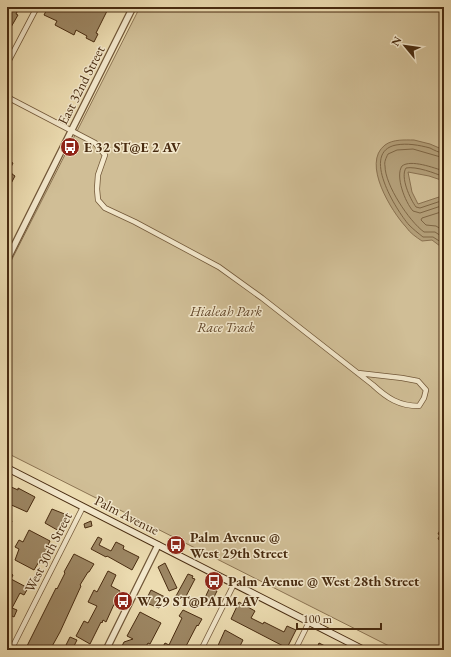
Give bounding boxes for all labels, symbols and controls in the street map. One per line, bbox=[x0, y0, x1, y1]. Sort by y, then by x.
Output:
north arrow bbox=[385, 26, 425, 66]
text: N bbox=[388, 34, 405, 48]
street label: East 32nd Street bbox=[53, 42, 109, 128]
bus stop icon: E 32 ST@E 2 AV bbox=[59, 136, 81, 158]
place label: E 32 ST@E 2 AV bbox=[84, 138, 181, 156]
park label: Hialeah Park Race Track bbox=[189, 302, 263, 336]
street label: Palm Avenue bbox=[92, 491, 163, 539]
street label: West 30th Street bbox=[20, 509, 76, 595]
place label: Palm Avenue @ West 29th Street bbox=[190, 528, 289, 562]
bus stop icon: Palm Avenue @ West 29th Street bbox=[165, 534, 187, 556]
bus stop icon: Palm Avenue @ West 28th Street bbox=[203, 570, 225, 592]
place label: Palm Avenue @ West 28th Street bbox=[228, 572, 420, 590]
bus stop icon: W 29 ST@PALM AV bbox=[112, 590, 134, 612]
place label: W 29 ST@PALM AV bbox=[137, 592, 260, 610]
scale bar bbox=[297, 605, 381, 631]
text: 100 m bbox=[303, 611, 333, 627]

